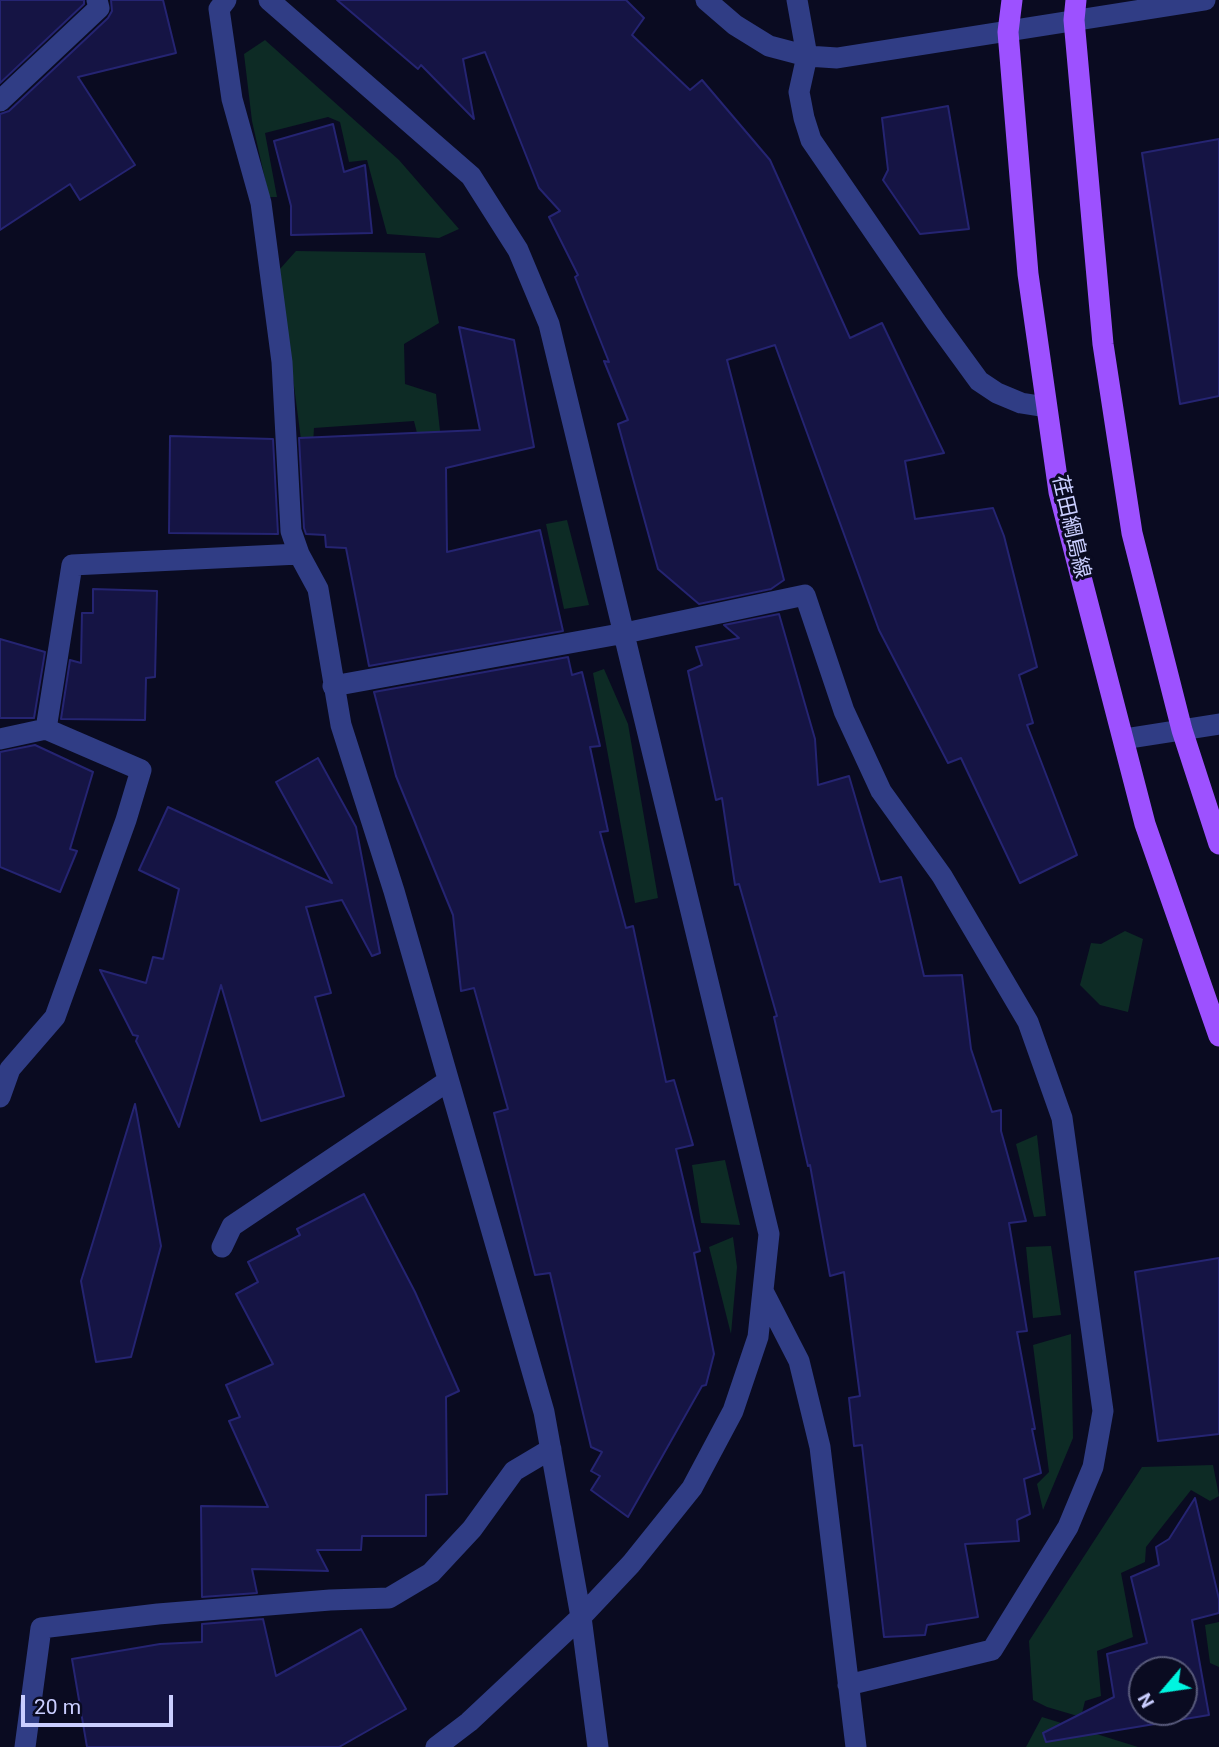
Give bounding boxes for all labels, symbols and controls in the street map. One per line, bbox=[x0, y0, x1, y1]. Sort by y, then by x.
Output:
street label: 荏田綱島線 bbox=[1046, 473, 1094, 581]
north arrow bbox=[1128, 1656, 1198, 1726]
scale bar bbox=[24, 1680, 177, 1724]
text: N bbox=[1133, 1689, 1159, 1712]
text: 20 m bbox=[34, 1695, 81, 1719]

